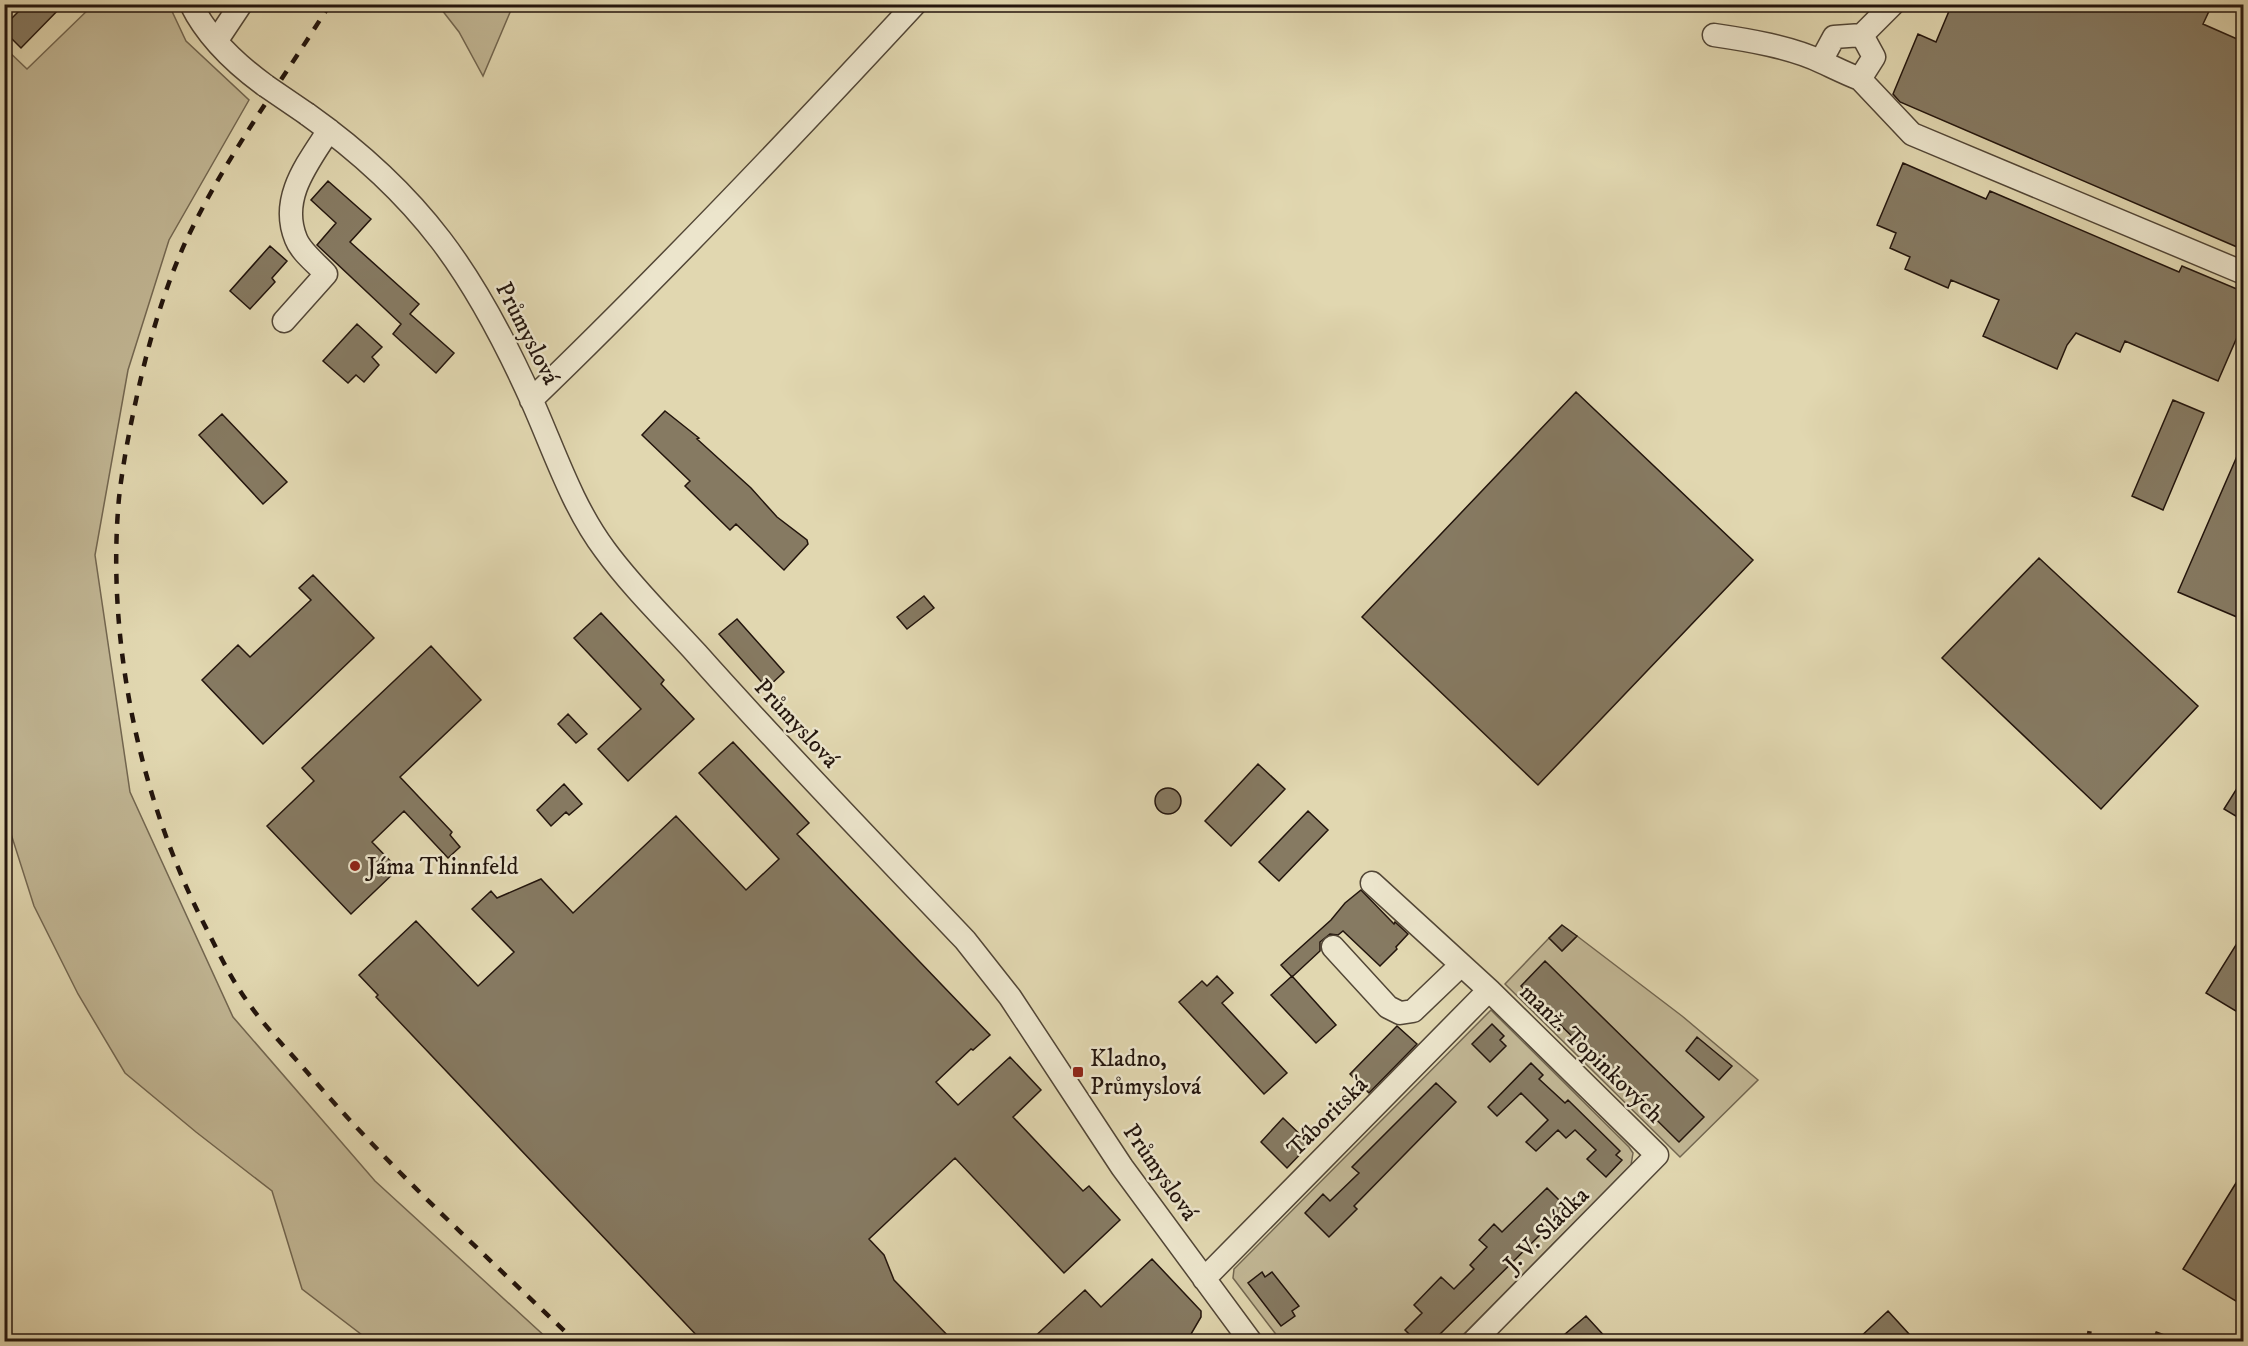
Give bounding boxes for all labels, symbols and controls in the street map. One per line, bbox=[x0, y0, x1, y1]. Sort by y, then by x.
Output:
street label: Průmyslová bbox=[488, 277, 566, 391]
street label: Průmyslová bbox=[747, 673, 846, 775]
place label: Jáma Thinnfeld bbox=[365, 852, 518, 882]
marker: Jáma Thinnfeld bbox=[348, 859, 362, 873]
street label: manž. Topinkových bbox=[1513, 978, 1670, 1130]
place label: Kladno, Průmyslová bbox=[1090, 1044, 1202, 1102]
marker: Kladno, Průmyslová bbox=[1071, 1065, 1085, 1079]
street label: Táboritská bbox=[1281, 1069, 1375, 1163]
street label: Průmyslová bbox=[1116, 1118, 1205, 1227]
street label: J. V. Sládka bbox=[1496, 1180, 1596, 1280]

